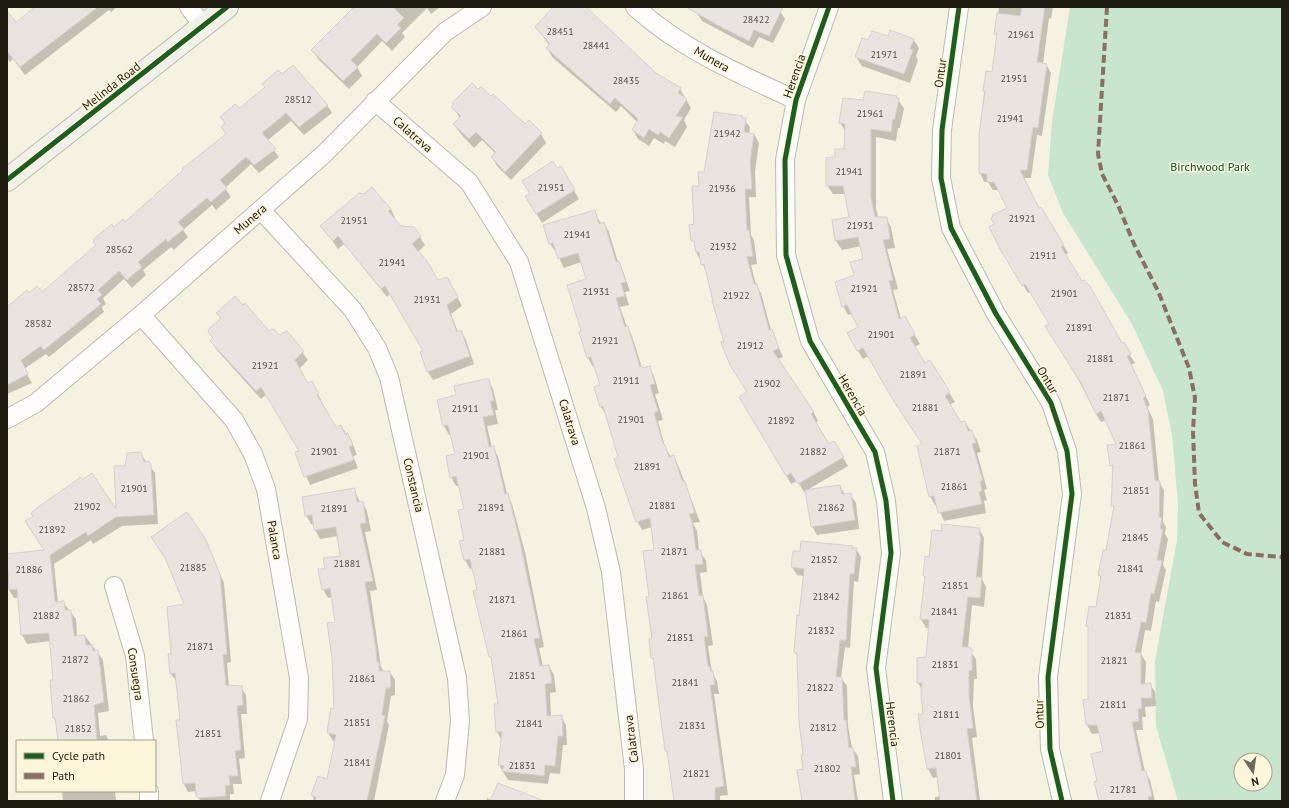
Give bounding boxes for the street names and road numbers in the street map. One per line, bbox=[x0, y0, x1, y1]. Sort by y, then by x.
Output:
street label: Munera bbox=[692, 43, 733, 75]
street label: Herencia bbox=[780, 52, 809, 100]
street label: Ontur bbox=[931, 57, 949, 89]
street label: Melinda Road bbox=[79, 59, 143, 113]
street label: Calatrava bbox=[390, 113, 436, 155]
street label: Munera bbox=[230, 201, 270, 237]
street label: Ontur bbox=[1034, 364, 1062, 396]
street label: Herencia bbox=[835, 372, 871, 418]
street label: Calatrava bbox=[556, 397, 584, 447]
street label: Constancia bbox=[400, 456, 428, 514]
street label: Palanca bbox=[264, 519, 286, 561]
street label: Consuegra bbox=[125, 647, 147, 702]
street label: Ontur bbox=[1031, 699, 1047, 729]
street label: Herencia bbox=[883, 701, 903, 748]
street label: Calatrava bbox=[621, 714, 641, 764]

